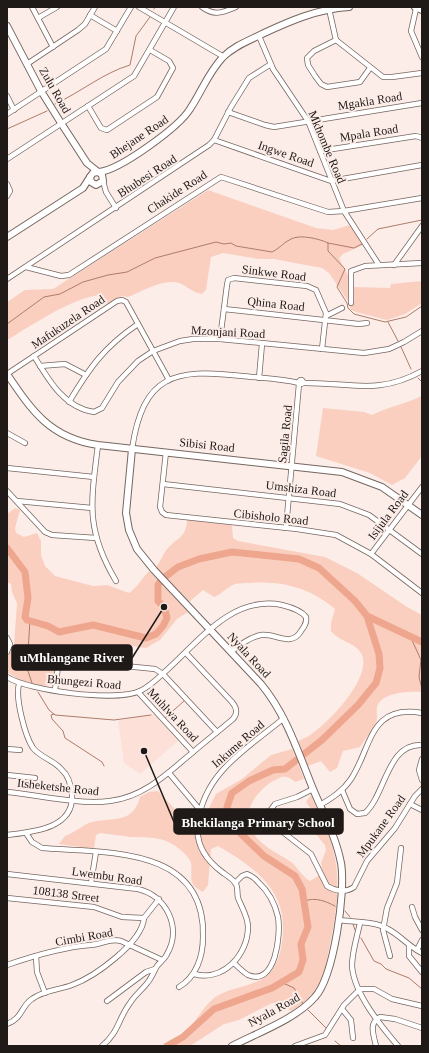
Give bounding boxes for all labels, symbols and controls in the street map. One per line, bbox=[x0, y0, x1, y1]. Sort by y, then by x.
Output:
street label: Zulu Road bbox=[36, 64, 74, 116]
street label: Mgakla Road bbox=[337, 89, 403, 113]
street label: Mkhombe Road bbox=[305, 109, 349, 185]
street label: Bhejane Road bbox=[107, 112, 171, 162]
street label: Mpala Road bbox=[339, 121, 399, 145]
street label: Ingwe Road bbox=[256, 138, 316, 170]
street label: Bhubesi Road bbox=[115, 152, 179, 200]
street label: Chakide Road bbox=[145, 168, 209, 216]
street label: Sinkwe Road bbox=[241, 262, 307, 284]
street label: Mafukuzela Road bbox=[29, 292, 107, 352]
street label: Qhina Road bbox=[247, 294, 305, 314]
street label: Mzonjani Road bbox=[191, 323, 265, 341]
street label: Sagila Road bbox=[275, 404, 295, 464]
street label: Sibisi Road bbox=[179, 435, 235, 455]
street label: Umshiza Road bbox=[265, 478, 337, 500]
street label: Isijula Road bbox=[365, 487, 411, 543]
street label: Cibisholo Road bbox=[233, 506, 309, 528]
street label: Nyala Road bbox=[224, 629, 274, 681]
callout: uMhlangane River bbox=[12, 645, 132, 670]
text: uMhlangane River bbox=[20, 650, 124, 665]
street label: Bhungezi Road bbox=[46, 672, 122, 692]
street label: Muhlwa Road bbox=[145, 685, 201, 745]
street label: Inkume Road bbox=[209, 717, 267, 771]
street label: Itsheketshe Road bbox=[16, 776, 100, 798]
street label: Mpukane Road bbox=[354, 792, 408, 860]
callout: Bhekilanga Primary School bbox=[174, 809, 343, 834]
text: Bhekilanga Primary School bbox=[181, 815, 335, 830]
street label: Lwembu Road bbox=[71, 864, 143, 888]
street label: 108138 Street bbox=[32, 883, 101, 905]
street label: Cimbi Road bbox=[54, 925, 114, 949]
street label: Nyala Road bbox=[246, 990, 302, 1030]

